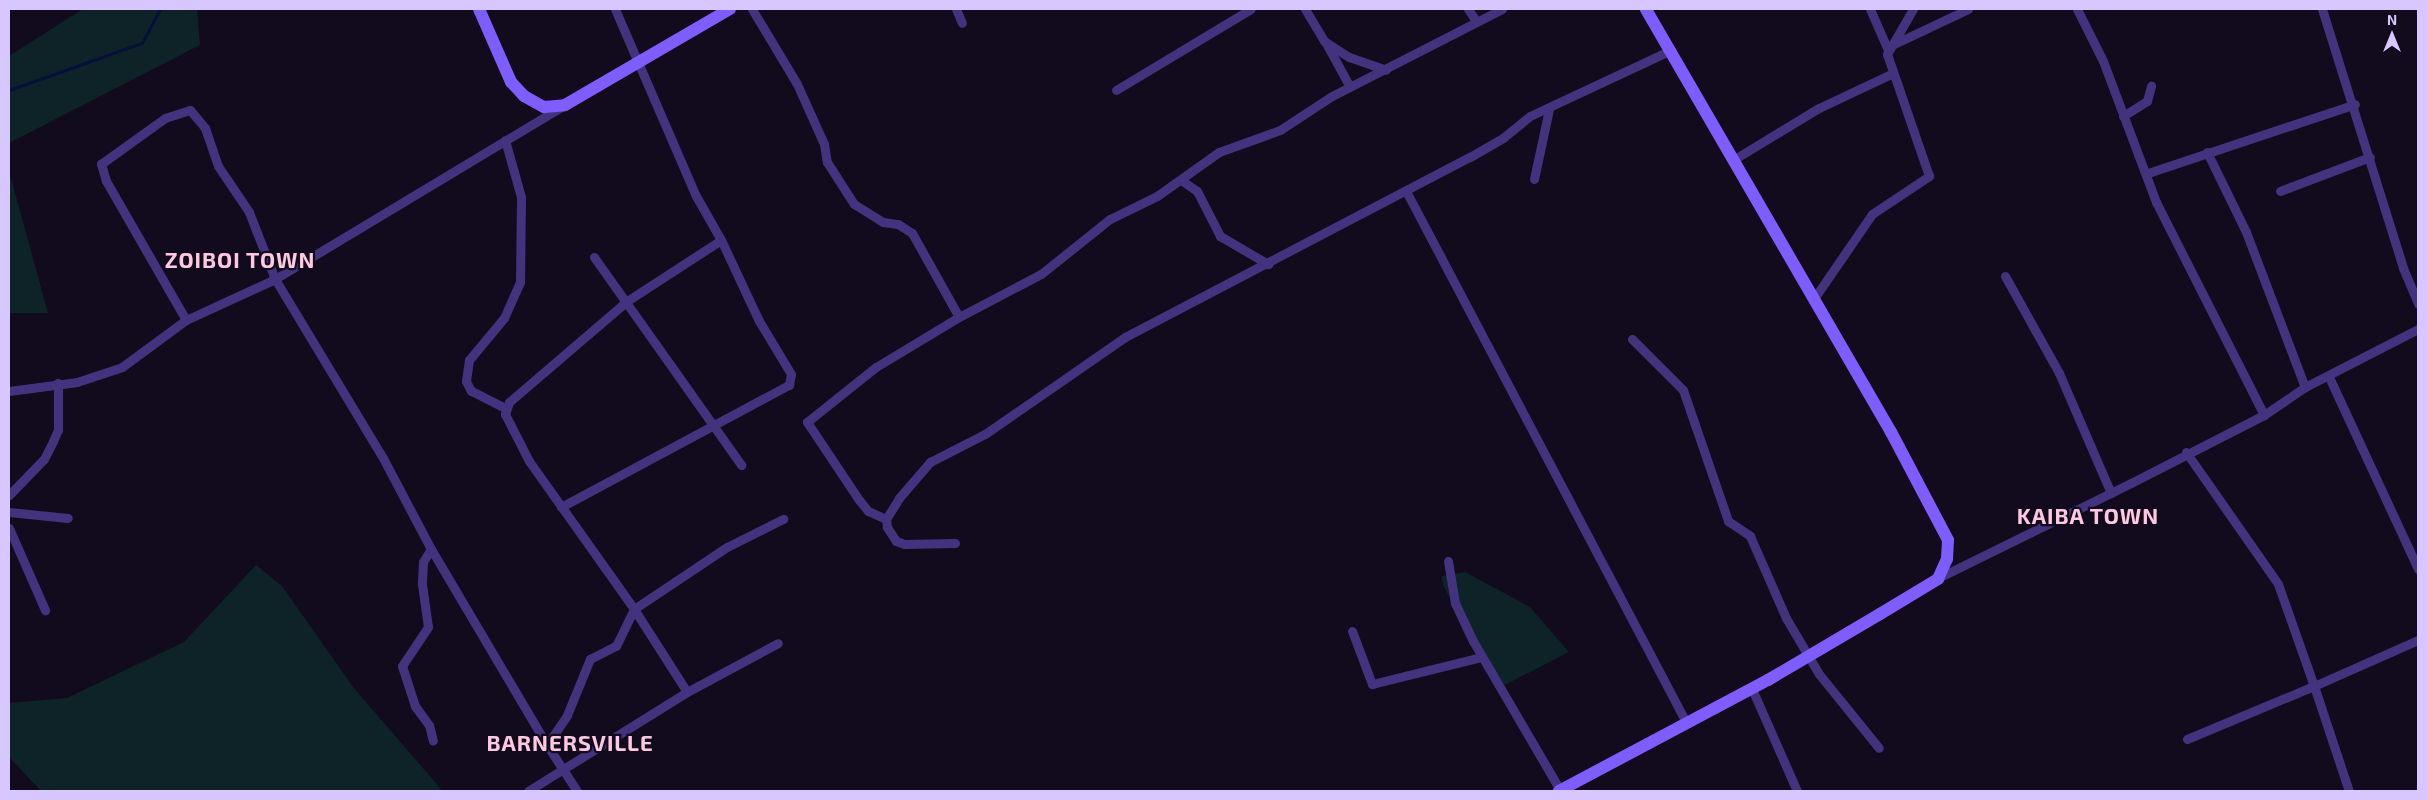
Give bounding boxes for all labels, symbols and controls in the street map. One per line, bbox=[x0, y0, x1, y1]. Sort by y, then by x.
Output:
north arrow bbox=[2367, 10, 2417, 60]
text: N bbox=[2387, 11, 2397, 28]
district label: ZOIBOI TOWN bbox=[163, 247, 317, 273]
district label: KAIBA TOWN bbox=[2015, 503, 2161, 529]
district label: BARNERSVILLE bbox=[485, 730, 655, 756]

